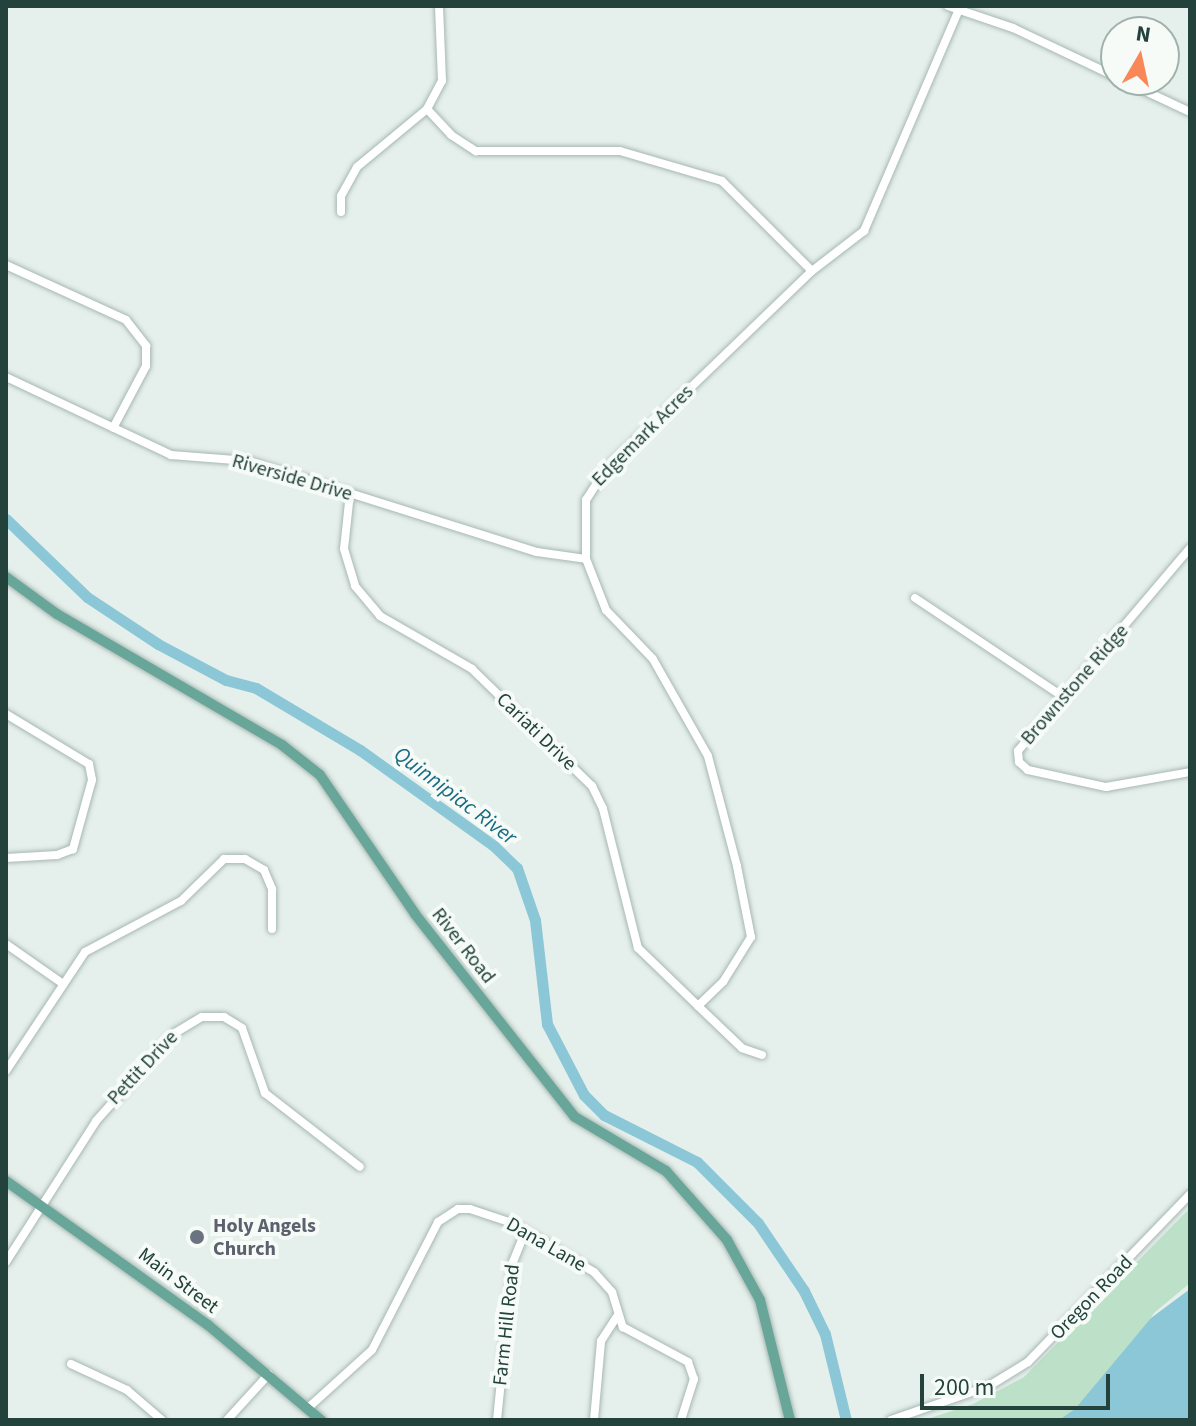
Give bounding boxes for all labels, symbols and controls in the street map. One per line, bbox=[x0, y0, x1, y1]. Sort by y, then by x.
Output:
north arrow bbox=[1100, 16, 1180, 96]
text: N bbox=[1134, 17, 1153, 51]
street label: Edgemark Acres bbox=[587, 380, 699, 492]
street label: Riverside Drive bbox=[229, 449, 355, 507]
street label: Brownstone Ridge bbox=[1016, 620, 1134, 750]
street label: Cariati Drive bbox=[491, 688, 581, 776]
water label: Quinnipiac River bbox=[388, 741, 522, 851]
street label: River Road bbox=[426, 903, 500, 989]
street label: Pettit Drive bbox=[103, 1026, 183, 1110]
street label: Dana Lane bbox=[502, 1213, 590, 1277]
place label: Holy Angels Church bbox=[213, 1214, 316, 1261]
marker: Holy Angels Church bbox=[188, 1228, 206, 1246]
street label: Main Street bbox=[133, 1243, 223, 1319]
street label: Oregon Road bbox=[1046, 1251, 1138, 1345]
street label: Farm Hill Road bbox=[489, 1263, 525, 1387]
scale bar bbox=[924, 1358, 1114, 1408]
text: 200 m bbox=[934, 1370, 994, 1405]

